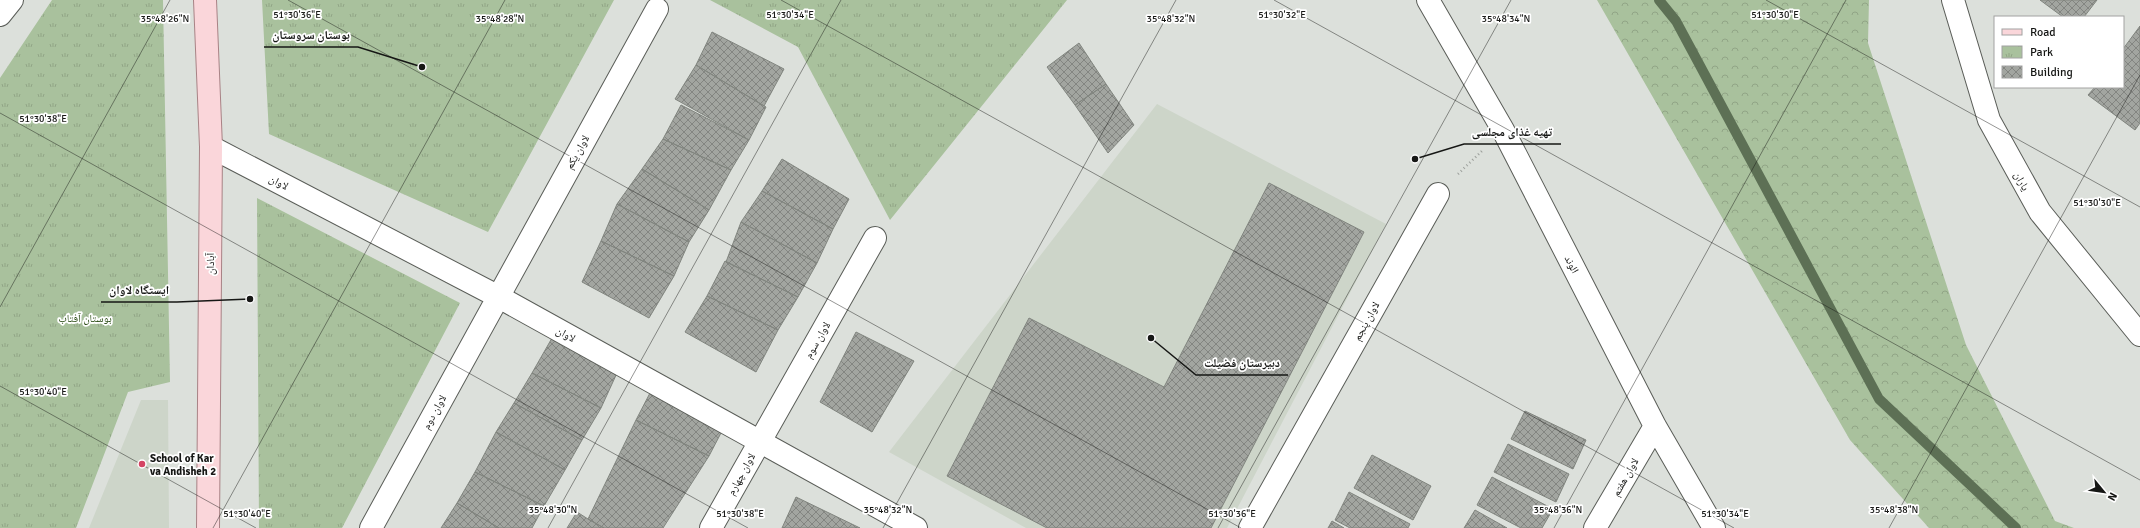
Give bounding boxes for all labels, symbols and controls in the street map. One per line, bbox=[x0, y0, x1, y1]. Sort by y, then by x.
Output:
text: 51°30'36"E bbox=[273, 9, 321, 21]
text: 51°30'34"E bbox=[766, 9, 814, 21]
text: 51°30'32"E bbox=[1258, 9, 1306, 21]
text: 51°30'30"E bbox=[1751, 9, 1799, 21]
text: 35°48'26"N bbox=[141, 13, 189, 25]
text: 35°48'28"N bbox=[476, 13, 524, 25]
text: 35°48'32"N bbox=[1147, 13, 1195, 25]
text: 35°48'34"N bbox=[1482, 13, 1530, 25]
legend bbox=[1994, 16, 2124, 88]
callout: بوستان سروستان bbox=[264, 23, 358, 47]
text: Road bbox=[2030, 25, 2056, 40]
text: بوستان سروستان bbox=[272, 28, 350, 43]
text: Park bbox=[2030, 45, 2053, 60]
text: Building bbox=[2030, 65, 2073, 80]
text: 51°30'38"E bbox=[19, 113, 67, 125]
callout: تهیه غذای مجلسی bbox=[1464, 120, 1561, 144]
text: تهیه غذای مجلسی bbox=[1472, 125, 1553, 140]
street label: لاوان یکم bbox=[563, 133, 593, 172]
street label: یاران bbox=[2011, 169, 2032, 194]
street label: لاوان bbox=[267, 172, 291, 193]
text: 51°30'30"E bbox=[2073, 197, 2121, 209]
street label: آبادان bbox=[204, 253, 217, 275]
street label: الوند bbox=[1562, 253, 1582, 275]
callout: ایستگاه لاوان bbox=[101, 278, 177, 302]
text: ایستگاه لاوان bbox=[109, 283, 169, 298]
street label: لاوان پنجم bbox=[1350, 299, 1383, 343]
park label: بوستان آفتاب bbox=[58, 312, 112, 325]
street label: لاوان سوم bbox=[802, 319, 833, 361]
street label: لاوان bbox=[554, 324, 578, 345]
callout: دبیرستان فضیلت bbox=[1196, 351, 1288, 375]
text: دبیرستان فضیلت bbox=[1204, 356, 1280, 371]
text: 51°30'40"E bbox=[19, 386, 67, 398]
street label: لاوان دوم bbox=[420, 392, 449, 432]
street label: لاوان چهارم bbox=[725, 451, 758, 497]
place label: School of Kar va Andisheh 2 bbox=[149, 452, 216, 478]
street label: لاوان هفتم bbox=[1609, 456, 1643, 499]
marker: School of Kar va Andisheh 2 bbox=[137, 459, 147, 469]
north arrow bbox=[2084, 472, 2124, 512]
text: N bbox=[2105, 490, 2120, 503]
text: 35°48'30"N bbox=[529, 504, 577, 516]
text: 35°48'32"N bbox=[864, 504, 912, 516]
text: 35°48'36"N bbox=[1534, 504, 1582, 516]
text: 35°48'38"N bbox=[1870, 504, 1918, 516]
text: 51°30'40"E bbox=[223, 508, 271, 520]
text: 51°30'38"E bbox=[716, 508, 764, 520]
text: 51°30'36"E bbox=[1208, 508, 1256, 520]
text: 51°30'34"E bbox=[1701, 508, 1749, 520]

